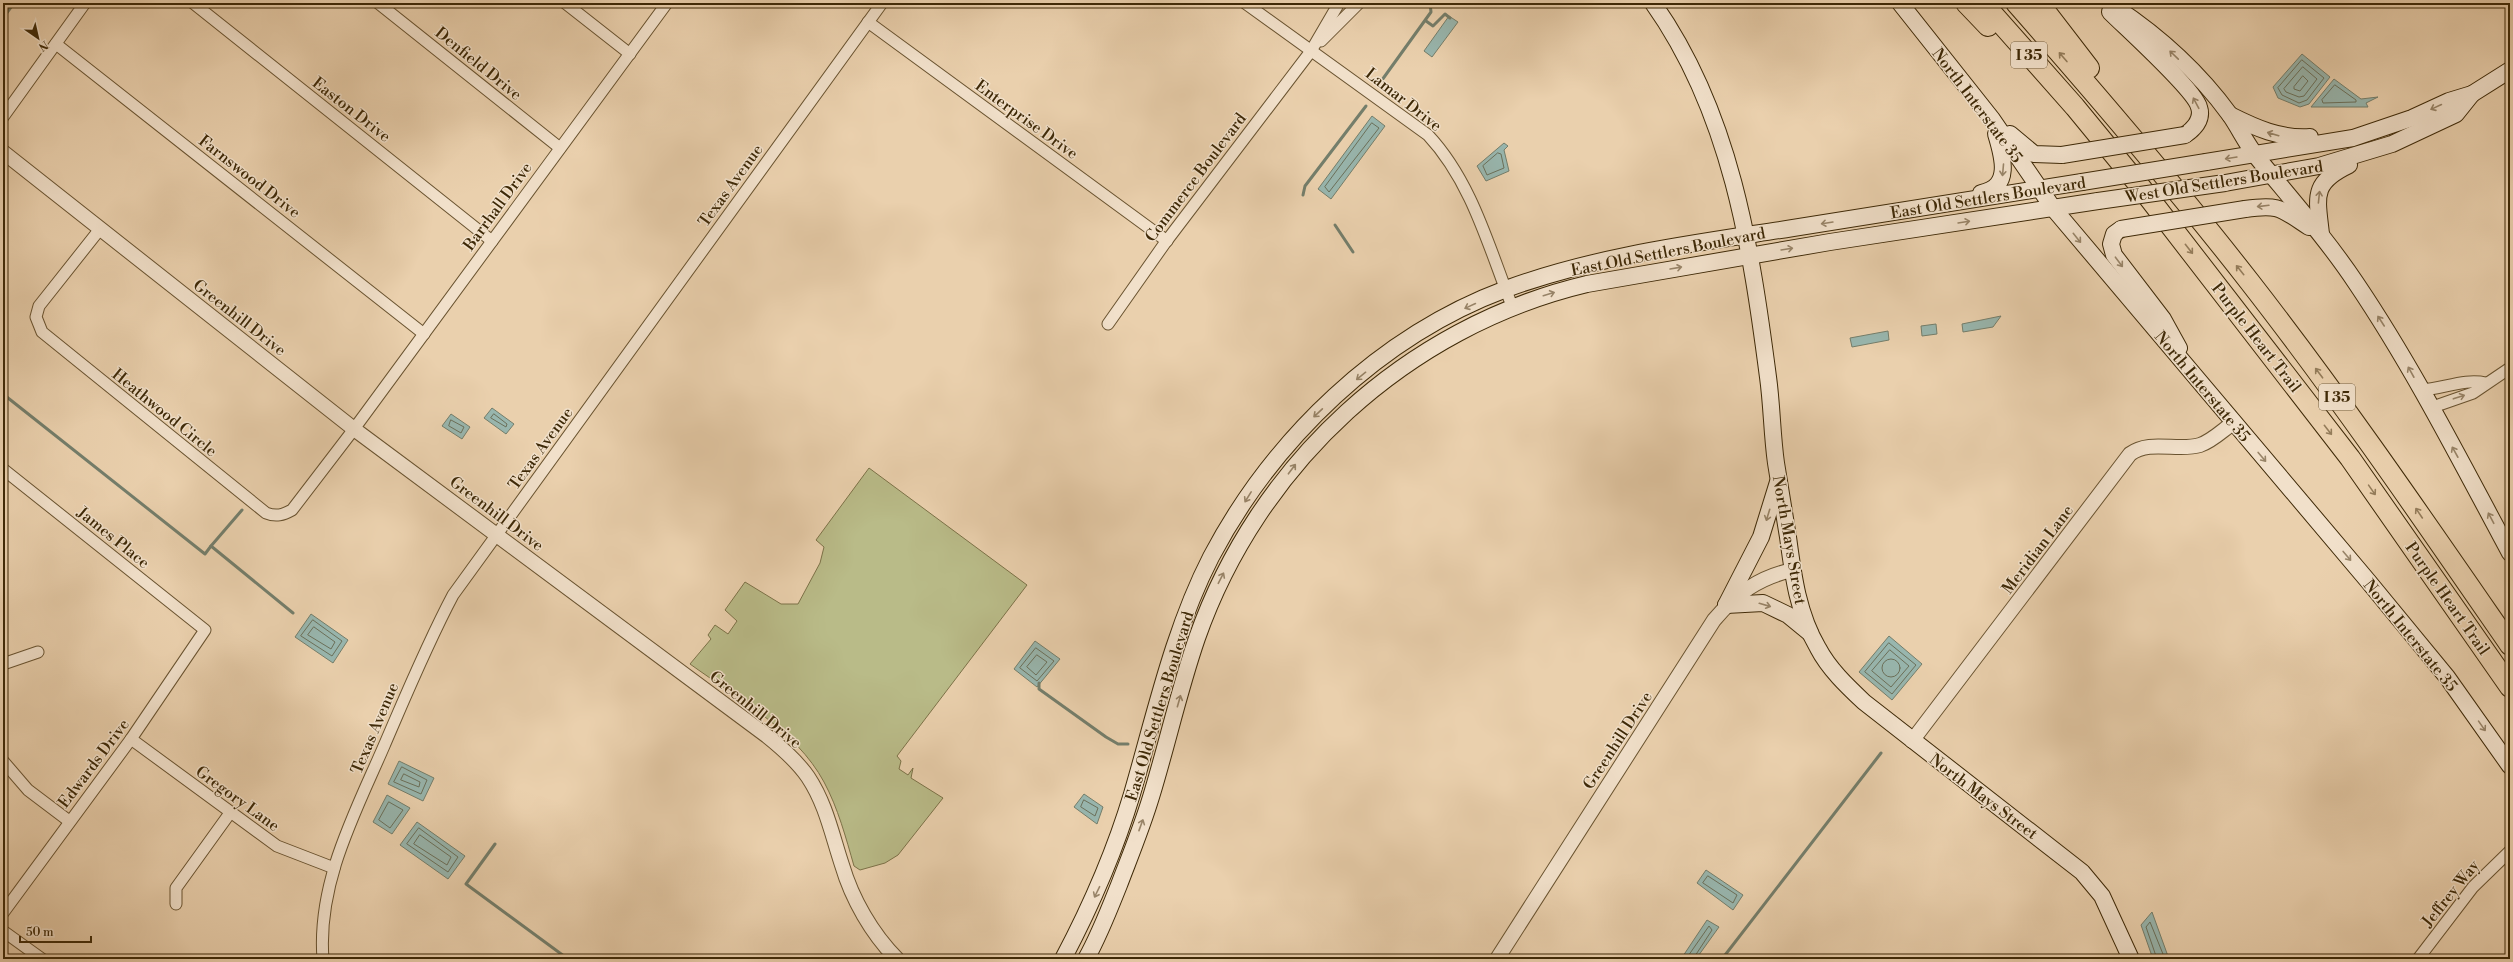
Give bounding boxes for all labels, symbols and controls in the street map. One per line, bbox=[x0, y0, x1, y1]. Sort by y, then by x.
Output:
north arrow bbox=[18, 18, 58, 58]
street label: Denfield Drive bbox=[431, 23, 526, 105]
text: N bbox=[35, 37, 51, 54]
road number: I 35 bbox=[2011, 42, 2047, 68]
street label: North Interstate 35 bbox=[1928, 44, 2027, 167]
one-way arrow bbox=[2169, 50, 2179, 60]
one-way arrow bbox=[2059, 52, 2068, 62]
street label: Lamar Drive bbox=[1361, 64, 1446, 136]
street label: Easton Drive bbox=[308, 73, 395, 147]
street label: Enterprise Drive bbox=[971, 76, 1082, 164]
one-way arrow bbox=[2192, 97, 2199, 109]
one-way arrow bbox=[2430, 104, 2442, 111]
street label: Commerce Boulevard bbox=[1141, 109, 1251, 246]
one-way arrow bbox=[2267, 130, 2280, 137]
street label: Farnswood Drive bbox=[195, 131, 304, 223]
street label: Texas Avenue bbox=[694, 140, 768, 231]
one-way arrow bbox=[2225, 154, 2238, 162]
street label: West Old Settlers Boulevard bbox=[2123, 156, 2325, 208]
street label: Barrhall Drive bbox=[458, 158, 537, 255]
one-way arrow bbox=[1999, 164, 2007, 177]
street label: East Old Settlers Boulevard bbox=[1889, 173, 2087, 223]
one-way arrow bbox=[2315, 191, 2322, 204]
one-way arrow bbox=[2257, 202, 2270, 210]
one-way arrow bbox=[1957, 218, 1970, 226]
one-way arrow bbox=[1821, 219, 1834, 227]
street label: East Old Settlers Boulevard bbox=[1569, 223, 1767, 281]
one-way arrow bbox=[2073, 232, 2082, 243]
one-way arrow bbox=[2184, 244, 2193, 255]
one-way arrow bbox=[1780, 245, 1793, 253]
one-way arrow bbox=[2115, 256, 2123, 267]
one-way arrow bbox=[1669, 264, 1682, 272]
one-way arrow bbox=[2235, 264, 2244, 275]
street label: Greenhill Drive bbox=[189, 275, 290, 360]
street label: Purple Heart Trail bbox=[2207, 279, 2305, 397]
one-way arrow bbox=[1542, 290, 1555, 297]
one-way arrow bbox=[1464, 303, 1476, 310]
one-way arrow bbox=[2377, 316, 2385, 327]
street label: North Interstate 35 bbox=[2150, 327, 2255, 446]
street label: Heathwood Circle bbox=[108, 364, 221, 461]
one-way arrow bbox=[2407, 366, 2414, 378]
one-way arrow bbox=[2314, 368, 2323, 379]
one-way arrow bbox=[1355, 371, 1366, 380]
road number: I 35 bbox=[2319, 384, 2355, 410]
one-way arrow bbox=[2453, 393, 2466, 400]
street label: Texas Avenue bbox=[504, 403, 578, 494]
one-way arrow bbox=[1313, 408, 1323, 418]
one-way arrow bbox=[2324, 424, 2332, 435]
one-way arrow bbox=[2451, 446, 2459, 458]
one-way arrow bbox=[2258, 452, 2267, 462]
one-way arrow bbox=[1288, 464, 1296, 475]
street label: Greenhill Drive bbox=[445, 472, 547, 556]
street label: North Mays Street bbox=[1768, 474, 1810, 606]
one-way arrow bbox=[2368, 484, 2376, 495]
one-way arrow bbox=[1244, 491, 1252, 502]
street label: Meridian Lane bbox=[1998, 501, 2078, 598]
street label: James Place bbox=[72, 502, 154, 573]
one-way arrow bbox=[2415, 507, 2423, 518]
one-way arrow bbox=[1764, 508, 1771, 521]
one-way arrow bbox=[2487, 512, 2495, 524]
street label: Purple Heart Trail bbox=[2401, 538, 2494, 659]
one-way arrow bbox=[2342, 551, 2351, 561]
one-way arrow bbox=[1218, 572, 1226, 584]
street label: North Interstate 35 bbox=[2359, 575, 2462, 696]
one-way arrow bbox=[1758, 602, 1771, 609]
street label: East Old Settlers Boulevard bbox=[1121, 609, 1198, 804]
street label: Greenhill Drive bbox=[705, 667, 805, 753]
street label: Texas Avenue bbox=[347, 680, 403, 777]
street label: Greenhill Drive bbox=[1579, 688, 1657, 793]
one-way arrow bbox=[1176, 694, 1183, 707]
street label: Edwards Drive bbox=[54, 715, 134, 812]
one-way arrow bbox=[2478, 721, 2486, 732]
street label: North Mays Street bbox=[1925, 750, 2042, 844]
street label: Gregory Lane bbox=[192, 762, 283, 836]
one-way arrow bbox=[1138, 819, 1146, 831]
street label: Jeffrey Way bbox=[2417, 856, 2484, 932]
one-way arrow bbox=[1092, 885, 1100, 897]
scale bar bbox=[20, 918, 91, 944]
text: 50 m bbox=[26, 925, 54, 940]

